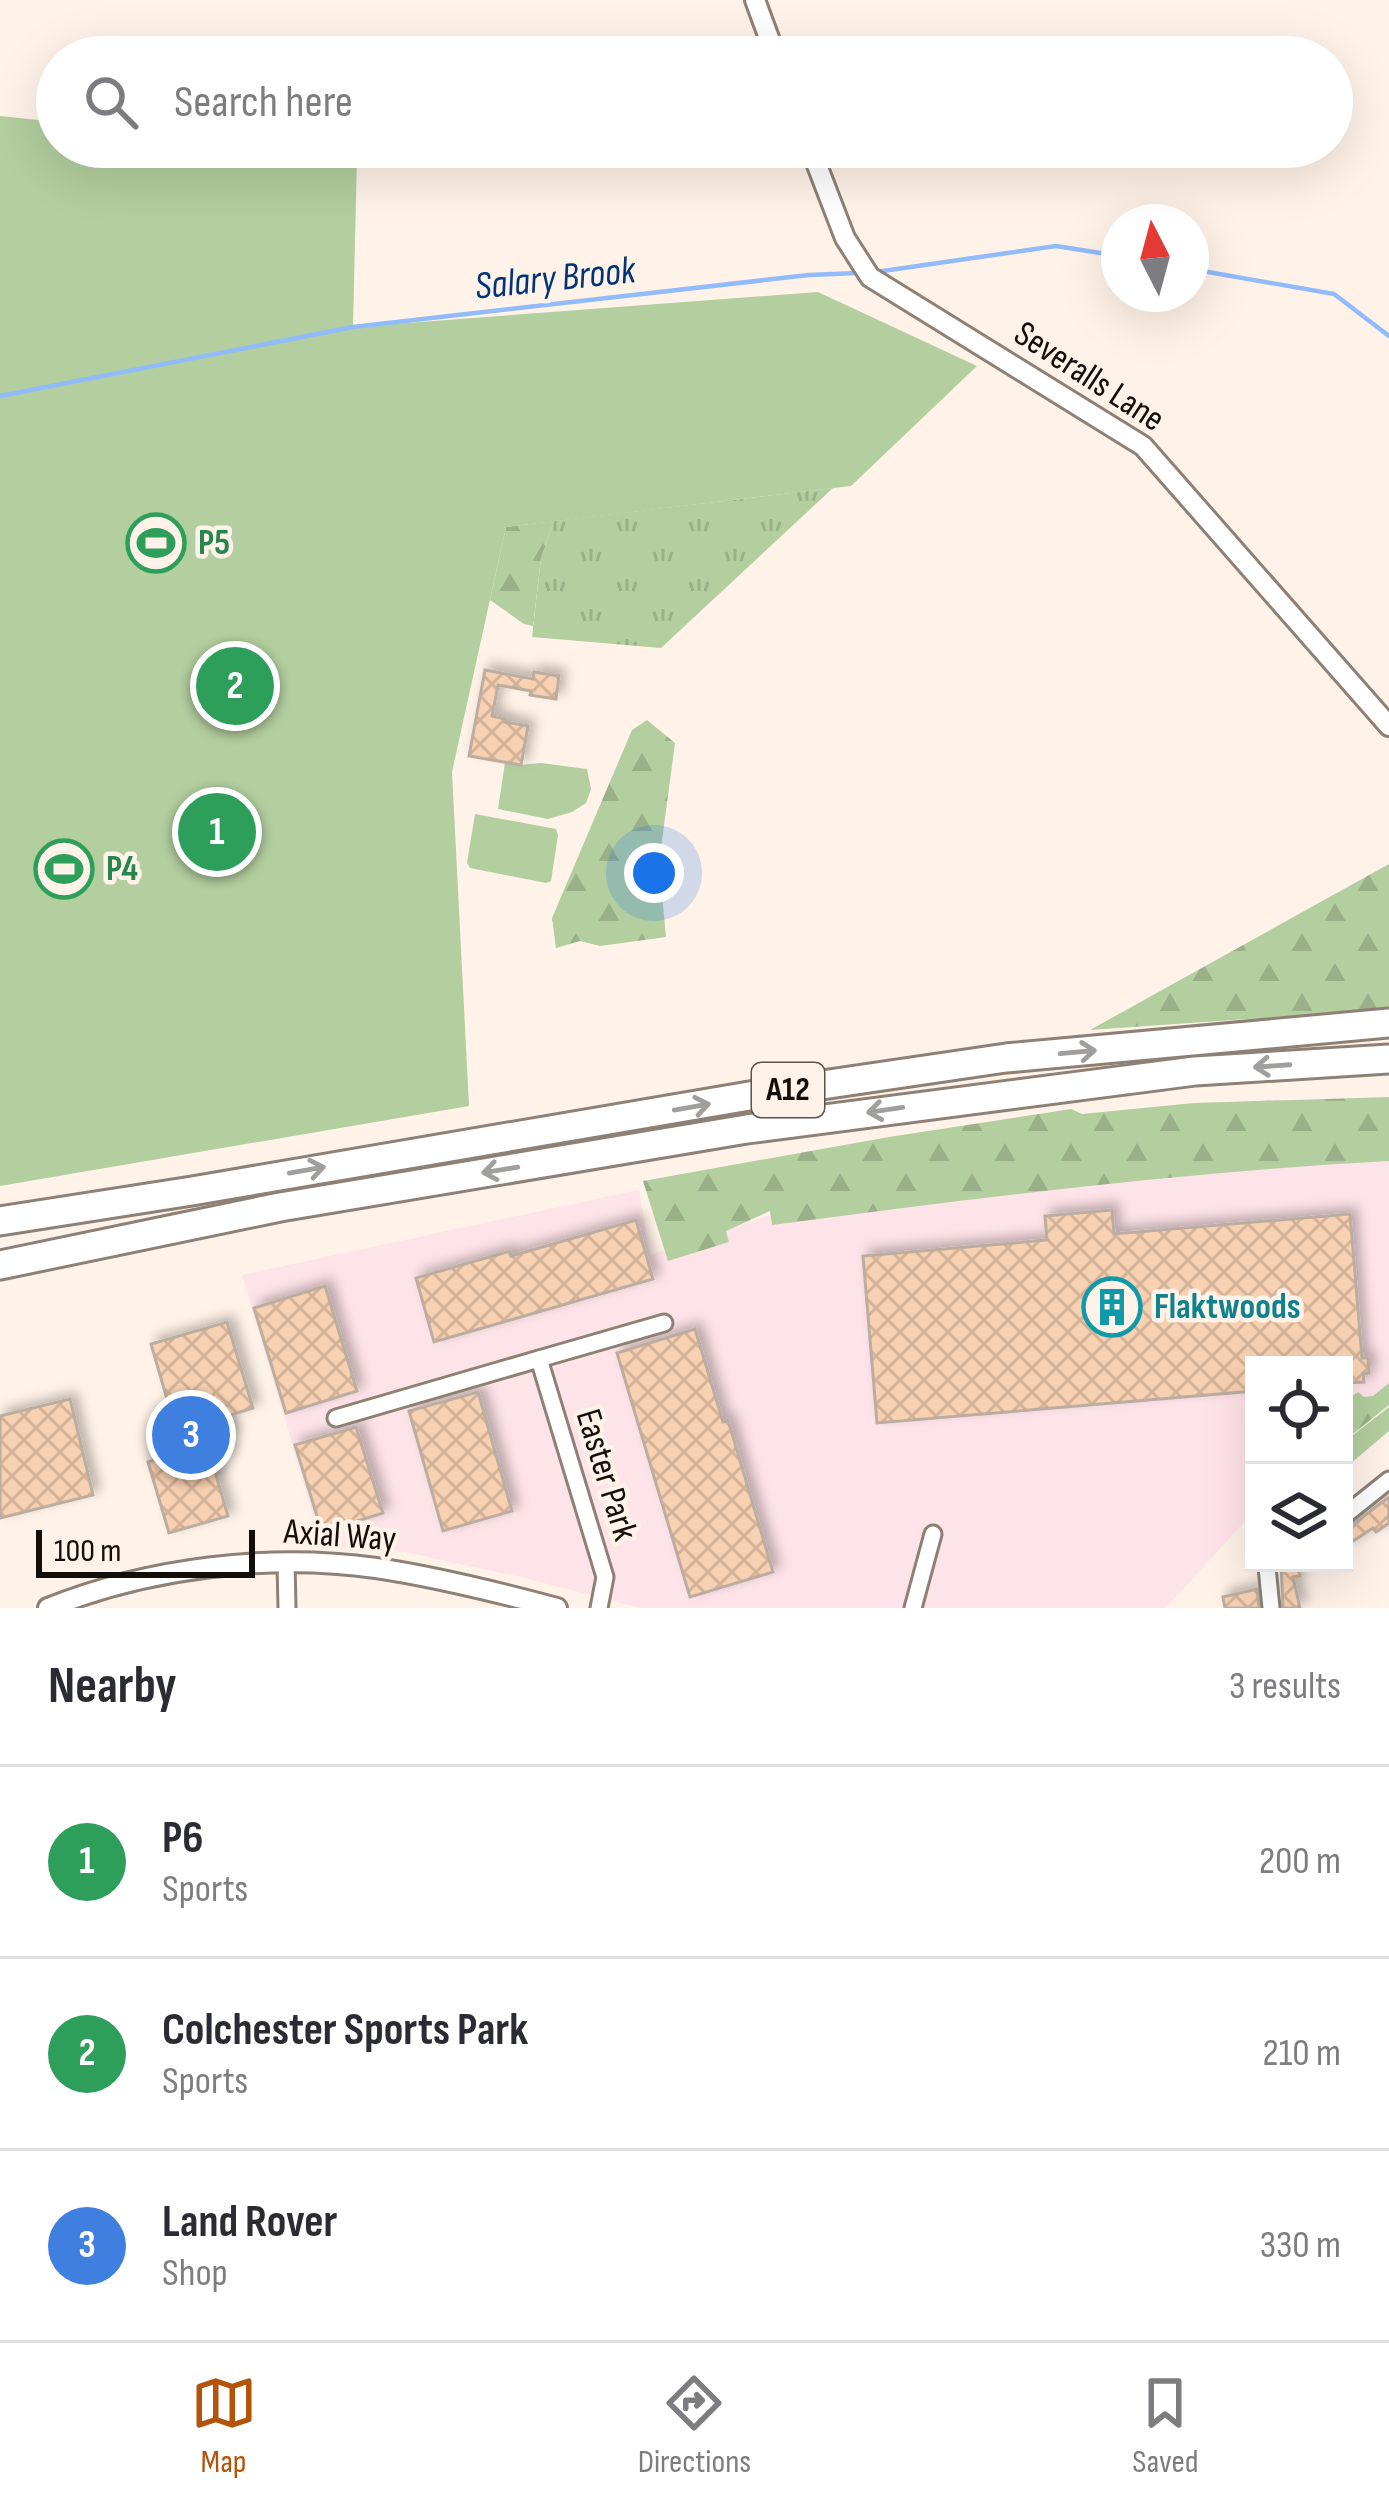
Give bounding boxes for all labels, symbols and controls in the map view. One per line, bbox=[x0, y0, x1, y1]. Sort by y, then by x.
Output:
search box bbox=[36, 36, 1353, 168]
icon: search bbox=[78, 69, 144, 135]
text: Search here bbox=[174, 75, 353, 130]
north arrow bbox=[1101, 204, 1209, 312]
water label: Salary Brook bbox=[473, 247, 639, 311]
street label: Severalls Lane bbox=[1006, 313, 1172, 441]
sports icon: P5 bbox=[125, 512, 187, 574]
place label: P5 bbox=[198, 522, 230, 565]
pin: 2 bbox=[196, 641, 274, 731]
pin: 1 bbox=[178, 787, 256, 877]
sports icon: P4 bbox=[33, 838, 95, 900]
your location bbox=[624, 843, 684, 903]
place label: P4 bbox=[106, 848, 138, 891]
one-way arrow bbox=[1058, 1040, 1097, 1063]
one-way arrow bbox=[1253, 1055, 1292, 1078]
road number: A12 bbox=[752, 1063, 824, 1117]
one-way arrow bbox=[672, 1094, 711, 1117]
one-way arrow bbox=[866, 1099, 905, 1122]
one-way arrow bbox=[287, 1158, 326, 1180]
one-way arrow bbox=[481, 1160, 520, 1183]
building icon: Flaktwoods bbox=[1081, 1276, 1143, 1338]
place label: Flaktwoods bbox=[1154, 1286, 1301, 1329]
map controls bbox=[1245, 1356, 1353, 1572]
button: locate bbox=[1245, 1356, 1353, 1464]
pin: 3 bbox=[152, 1390, 230, 1480]
street label: Easter Park bbox=[566, 1404, 646, 1546]
button: layers bbox=[1245, 1464, 1353, 1572]
street label: Axial Way bbox=[282, 1511, 398, 1561]
scale bar bbox=[36, 1524, 255, 1577]
text: 100 m bbox=[54, 1531, 121, 1571]
text: Nearby bbox=[48, 1656, 177, 1717]
text: 3 results bbox=[1229, 1663, 1341, 1710]
text: P6 bbox=[162, 1811, 204, 1866]
text: 1 bbox=[79, 1838, 95, 1885]
text: 200 m bbox=[1259, 1838, 1341, 1885]
text: Sports bbox=[162, 1866, 248, 1913]
text: Colchester Sports Park bbox=[162, 2003, 528, 2058]
text: 2 bbox=[78, 2030, 96, 2077]
text: 210 m bbox=[1263, 2030, 1341, 2077]
text: Sports bbox=[162, 2058, 248, 2105]
text: Land Rover bbox=[162, 2195, 337, 2250]
text: 3 bbox=[78, 2222, 96, 2269]
text: 330 m bbox=[1260, 2222, 1341, 2269]
text: Shop bbox=[162, 2250, 228, 2297]
tab: Map bbox=[191, 2370, 257, 2482]
tab: Directions bbox=[638, 2370, 751, 2482]
tab: Saved bbox=[1132, 2370, 1198, 2482]

